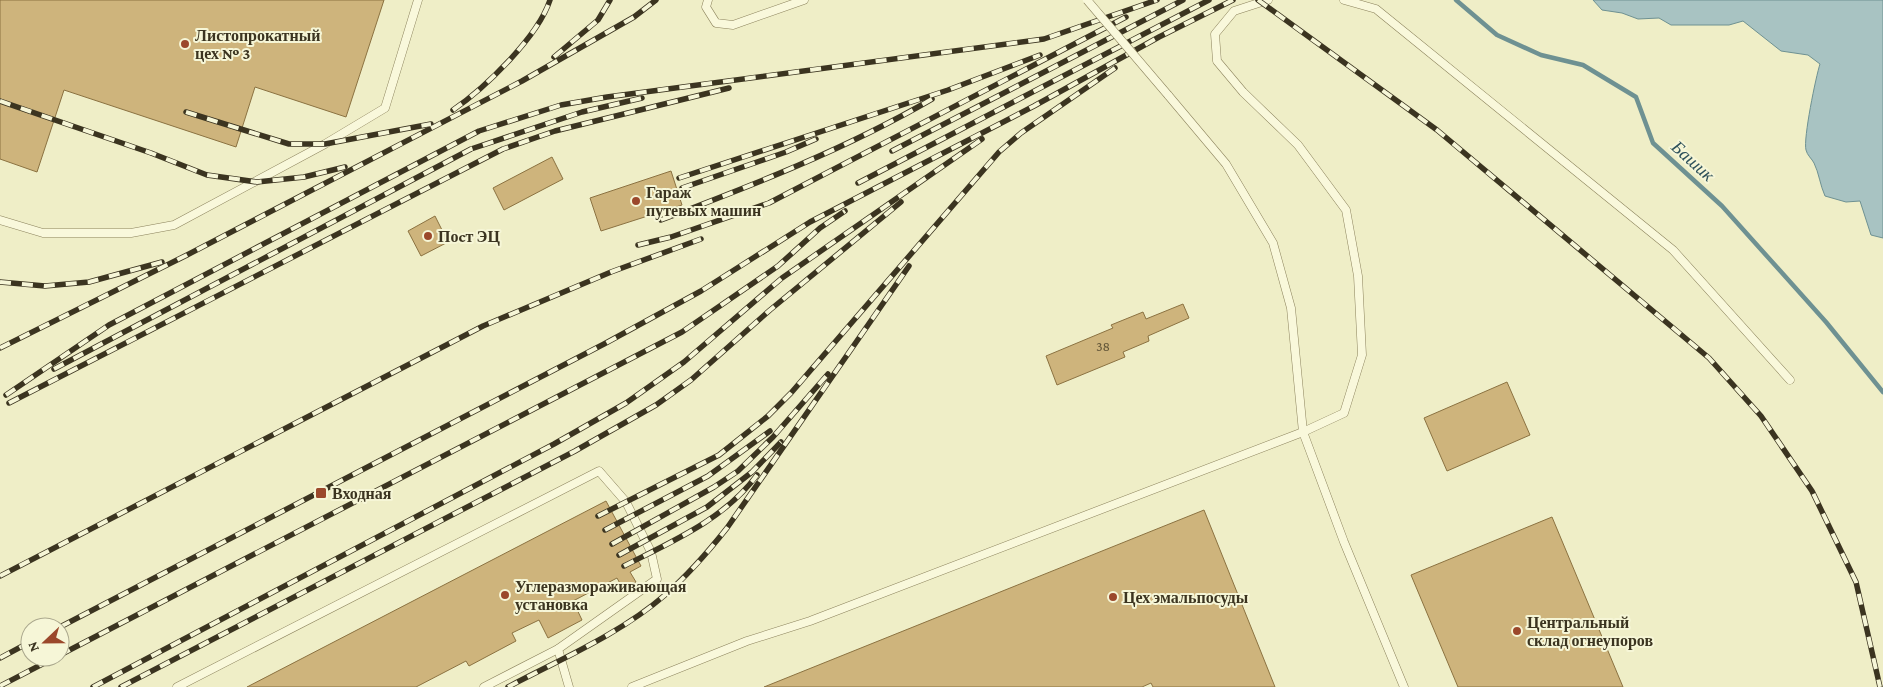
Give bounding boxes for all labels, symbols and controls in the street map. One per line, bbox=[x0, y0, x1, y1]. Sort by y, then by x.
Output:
place label: Листопрокатный цех № 3 bbox=[195, 27, 320, 62]
marker: Листопрокатный цех № 3 bbox=[179, 38, 191, 50]
water label: Башик bbox=[1667, 136, 1719, 186]
place label: Гараж путевых машин bbox=[646, 184, 761, 220]
marker: Гараж путевых машин bbox=[630, 195, 642, 207]
place label: Поcт ЭЦ bbox=[438, 228, 500, 246]
marker: Поcт ЭЦ bbox=[422, 230, 434, 242]
house number: 38 bbox=[1096, 338, 1110, 354]
place label: Входная bbox=[332, 485, 392, 502]
marker: Входная bbox=[314, 486, 328, 500]
place label: Углеразмораживающая установка bbox=[515, 578, 687, 614]
marker: Углеразмораживающая установка bbox=[499, 589, 511, 601]
place label: Цех эмальпосуды bbox=[1123, 589, 1249, 607]
marker: Цех эмальпосуды bbox=[1107, 591, 1119, 603]
place label: Центральный склад огнеупоров bbox=[1527, 614, 1653, 650]
north arrow bbox=[20, 617, 70, 667]
marker: Центральный склад огнеупоров bbox=[1511, 625, 1523, 637]
text: N bbox=[24, 639, 42, 654]

